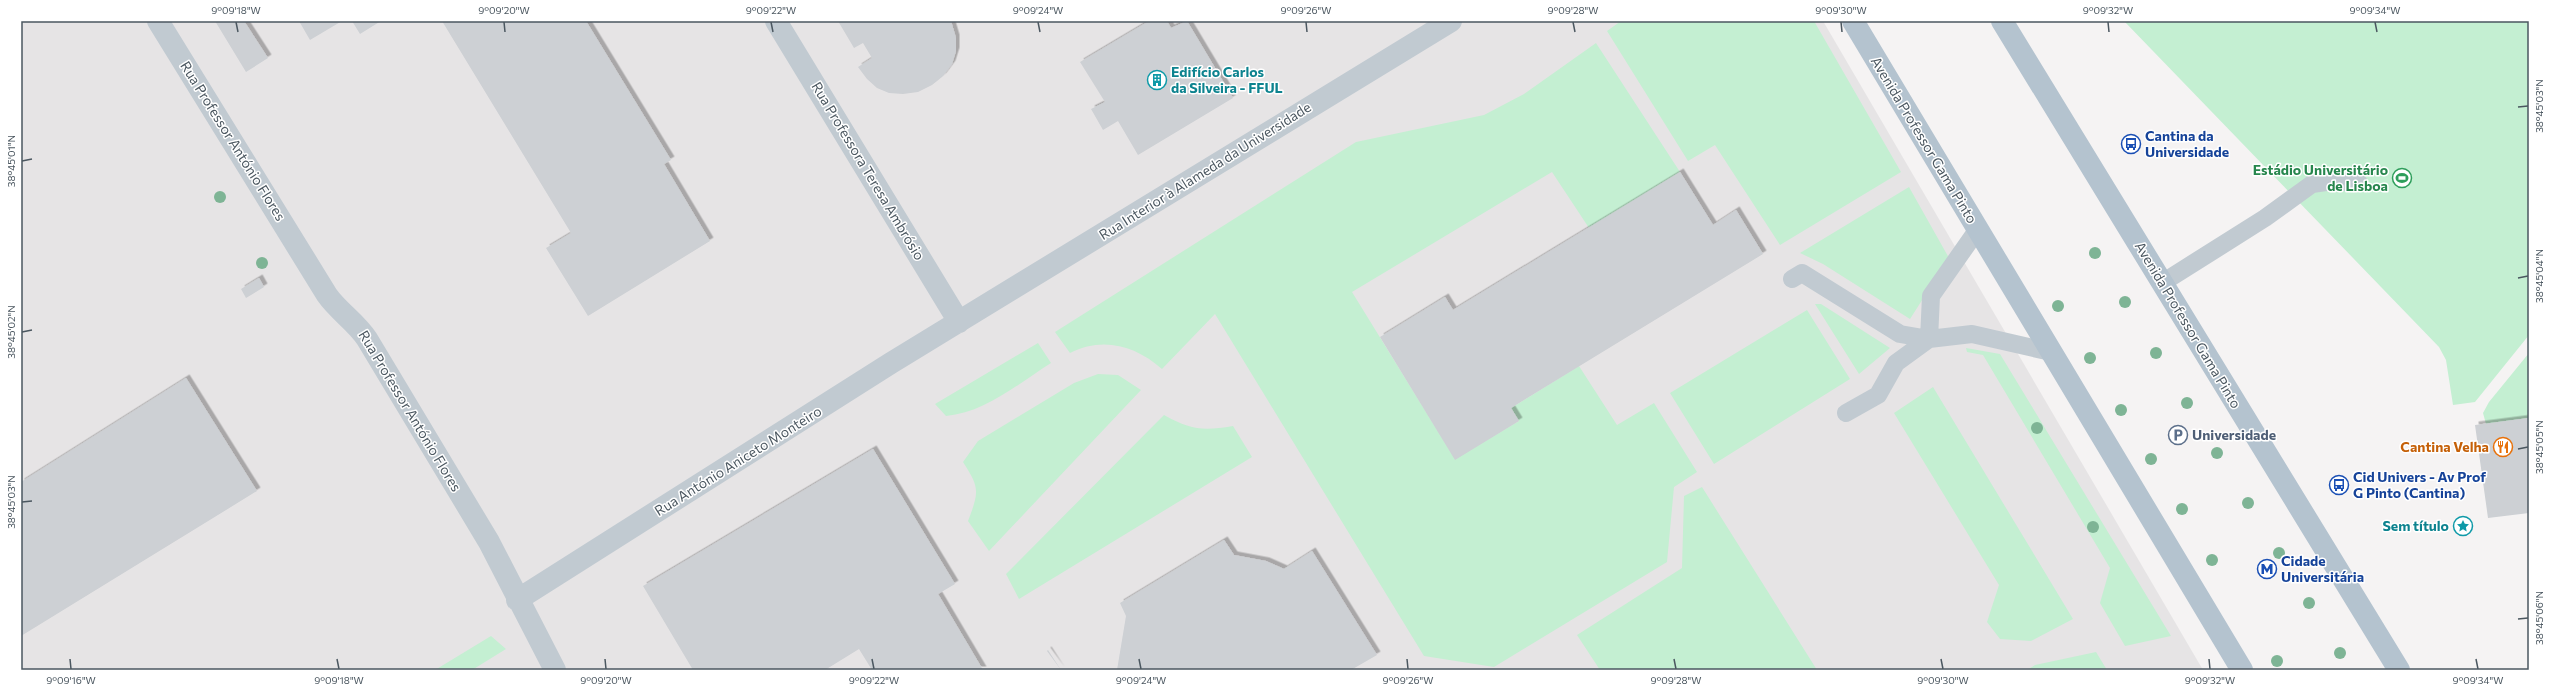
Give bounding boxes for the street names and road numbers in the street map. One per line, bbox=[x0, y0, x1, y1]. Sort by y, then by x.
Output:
street label: Avenida Professor Gama Pinto bbox=[1868, 53, 1981, 226]
street label: Rua Professor António Flores bbox=[177, 58, 290, 224]
street label: Rua Professora Teresa Ambrósio bbox=[808, 78, 929, 263]
street label: Rua Interior à Alameda da Universidade bbox=[1096, 98, 1314, 243]
street label: Avenida Professor Gama Pinto bbox=[2132, 238, 2245, 411]
street label: Rua Professor António Flores bbox=[356, 327, 465, 494]
street label: Rua António Aniceto Monteiro bbox=[651, 402, 824, 519]

